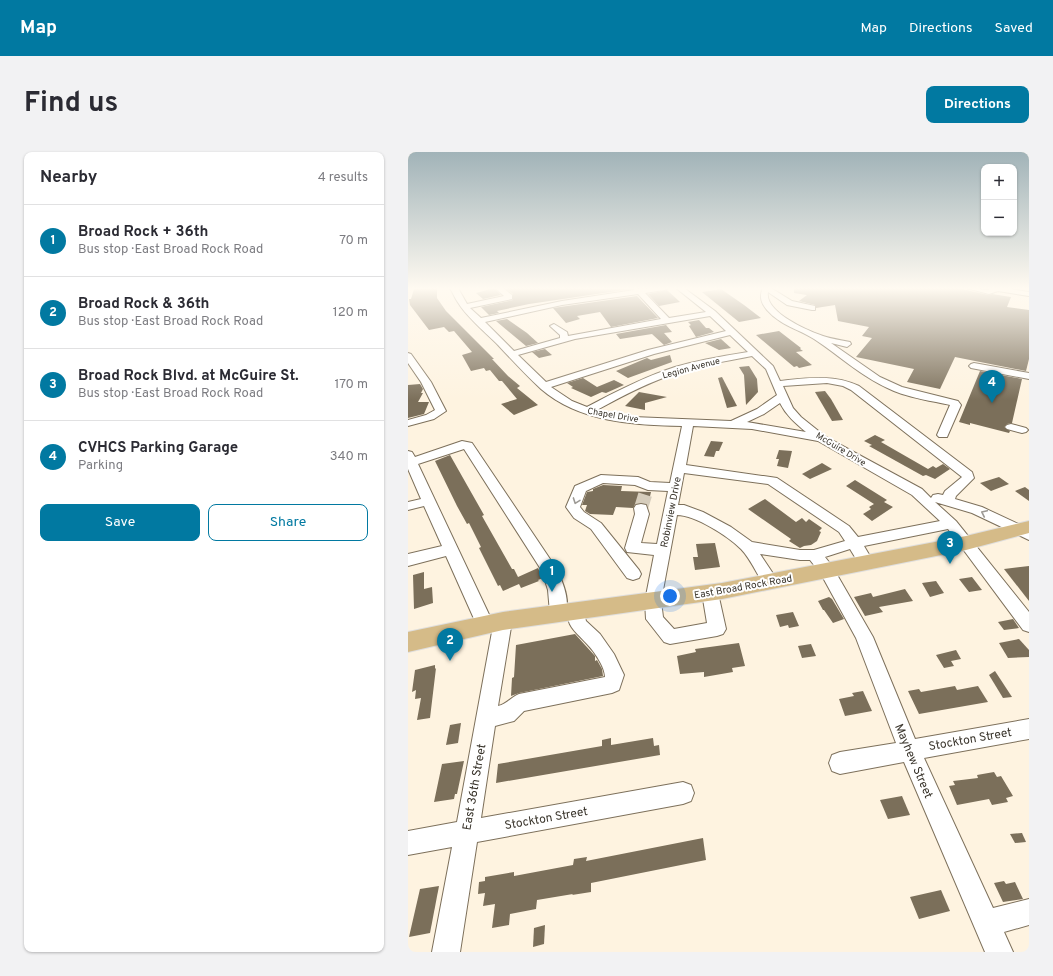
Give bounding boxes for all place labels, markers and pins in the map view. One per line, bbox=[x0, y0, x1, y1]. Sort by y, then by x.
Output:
pin: 4 bbox=[979, 370, 1005, 403]
pin: 3 bbox=[937, 531, 963, 564]
pin: 1 bbox=[539, 559, 565, 592]
pin: 2 bbox=[437, 628, 463, 661]

